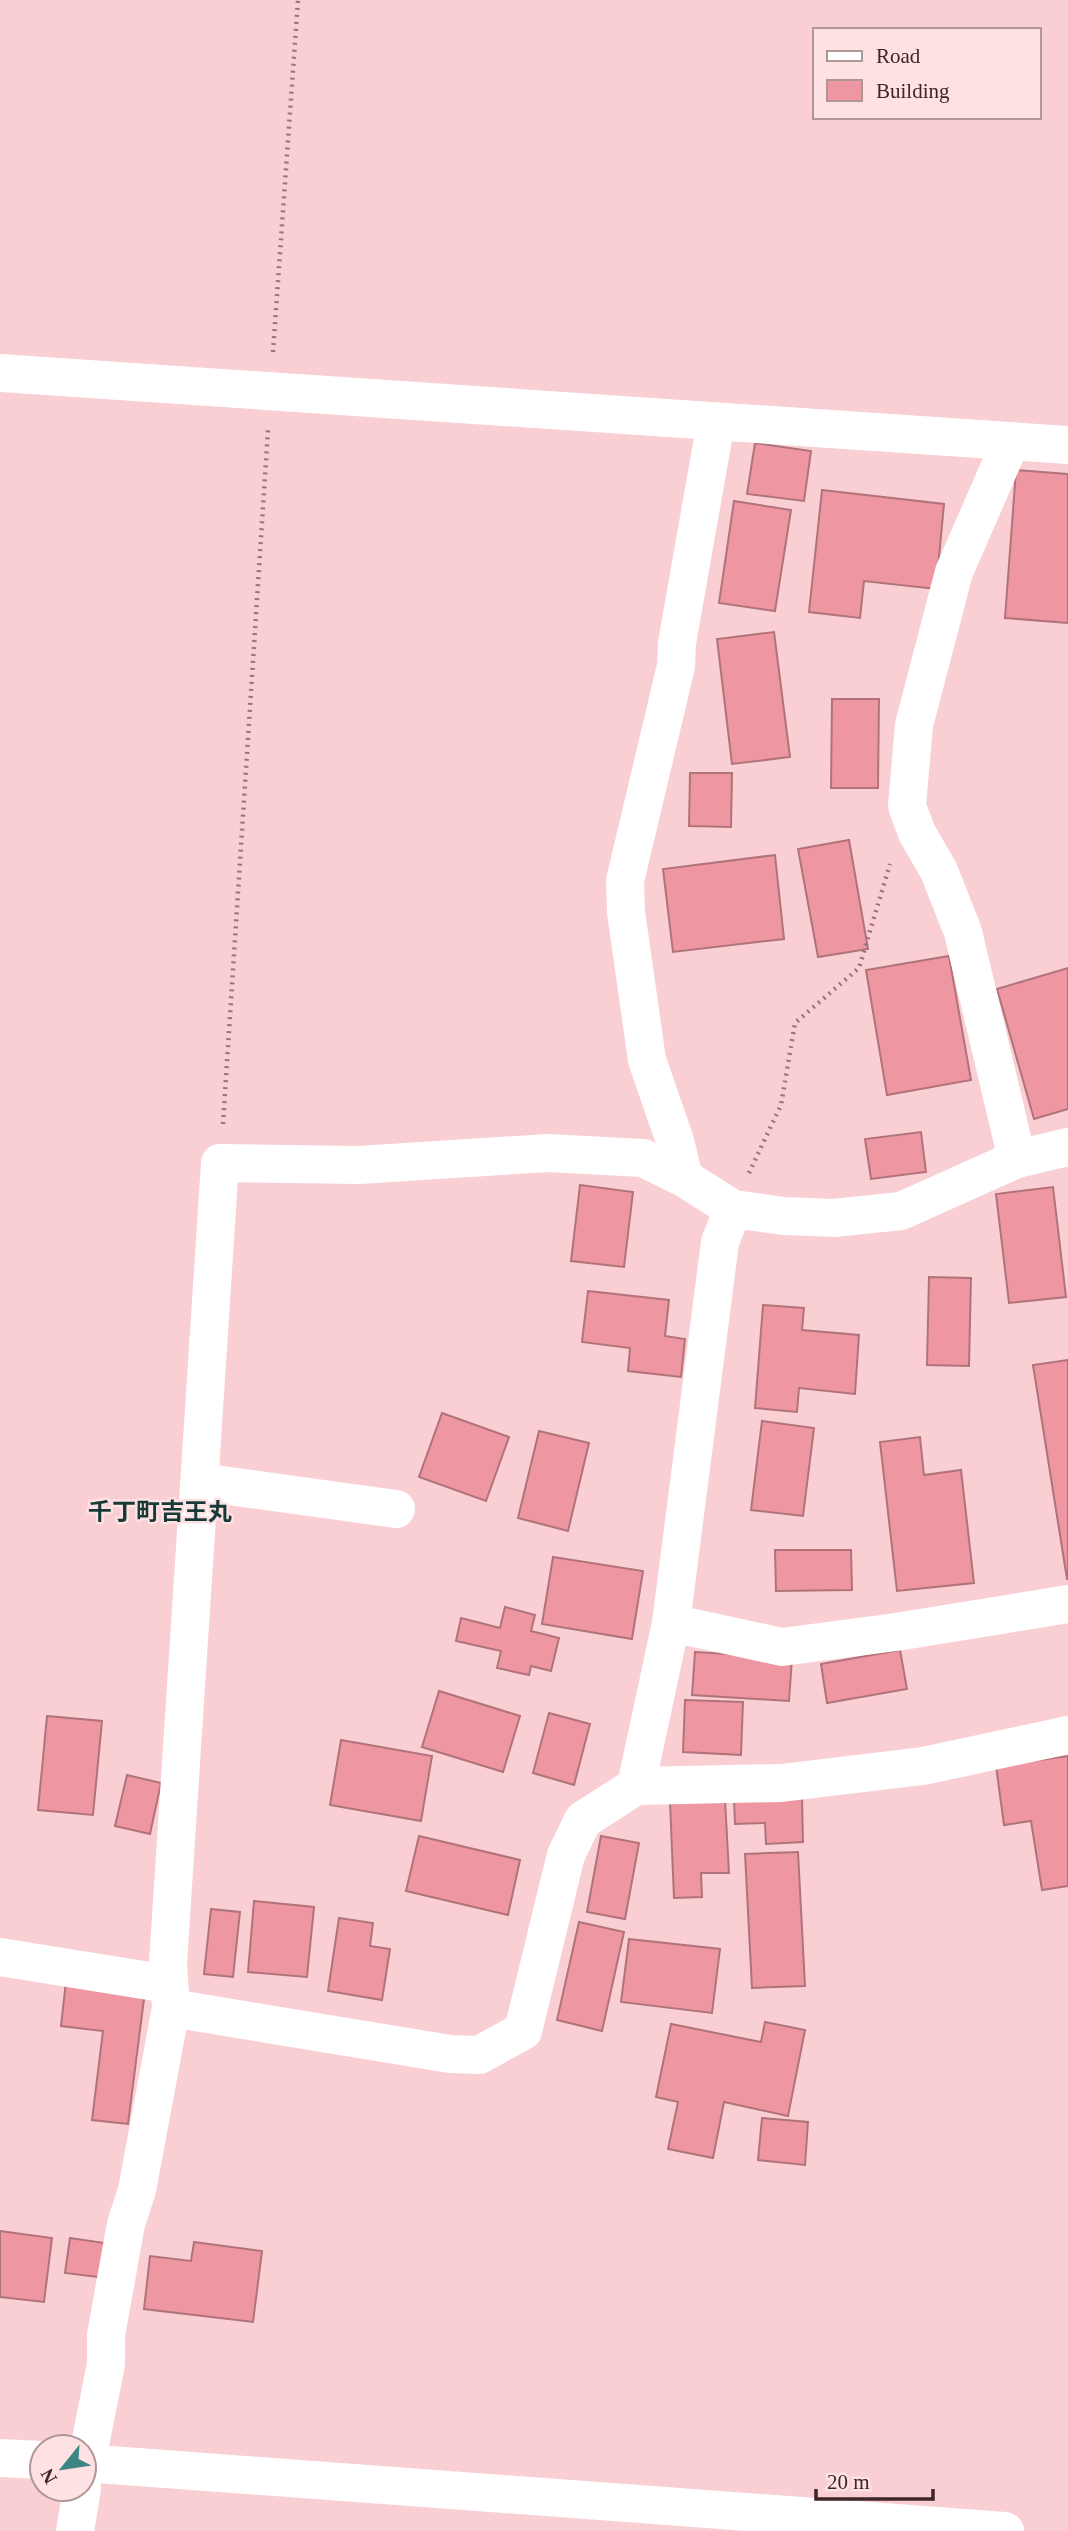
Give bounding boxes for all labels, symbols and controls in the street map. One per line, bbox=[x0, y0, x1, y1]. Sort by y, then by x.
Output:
legend bbox=[813, 28, 1040, 119]
text: Road bbox=[876, 44, 921, 68]
text: Building bbox=[876, 79, 950, 103]
district label: 千丁町吉王丸 bbox=[88, 1499, 232, 1525]
north arrow bbox=[28, 2433, 98, 2503]
scale bar bbox=[816, 2458, 933, 2502]
text: N bbox=[36, 2465, 61, 2487]
text: 20 m bbox=[827, 2470, 870, 2494]

